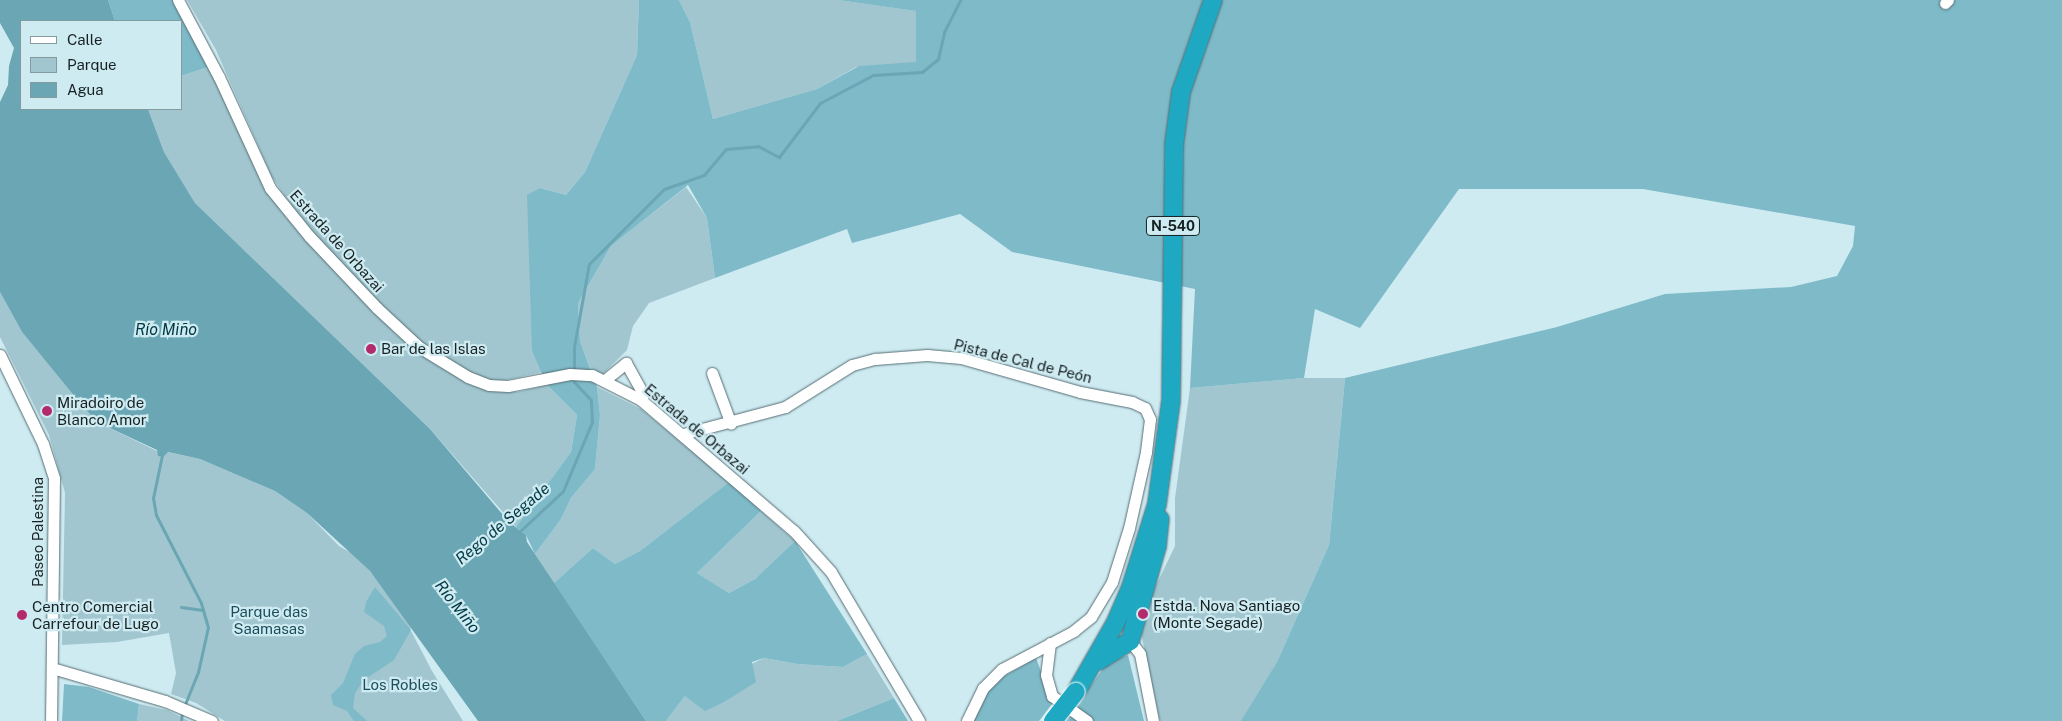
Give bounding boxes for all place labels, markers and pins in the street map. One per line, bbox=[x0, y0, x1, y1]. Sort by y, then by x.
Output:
place label: Bar de las Islas bbox=[381, 340, 486, 358]
marker: Bar de las Islas bbox=[365, 343, 377, 355]
place label: Miradoiro de Blanco Amor bbox=[57, 393, 147, 428]
marker: Miradoiro de Blanco Amor bbox=[41, 405, 53, 417]
place label: Estda. Nova Santiago (Monte Segade) bbox=[1153, 596, 1300, 631]
place label: Centro Comercial Carrefour de Lugo bbox=[32, 597, 159, 632]
marker: Estda. Nova Santiago (Monte Segade) bbox=[1137, 608, 1149, 620]
marker: Centro Comercial Carrefour de Lugo bbox=[16, 609, 28, 621]

